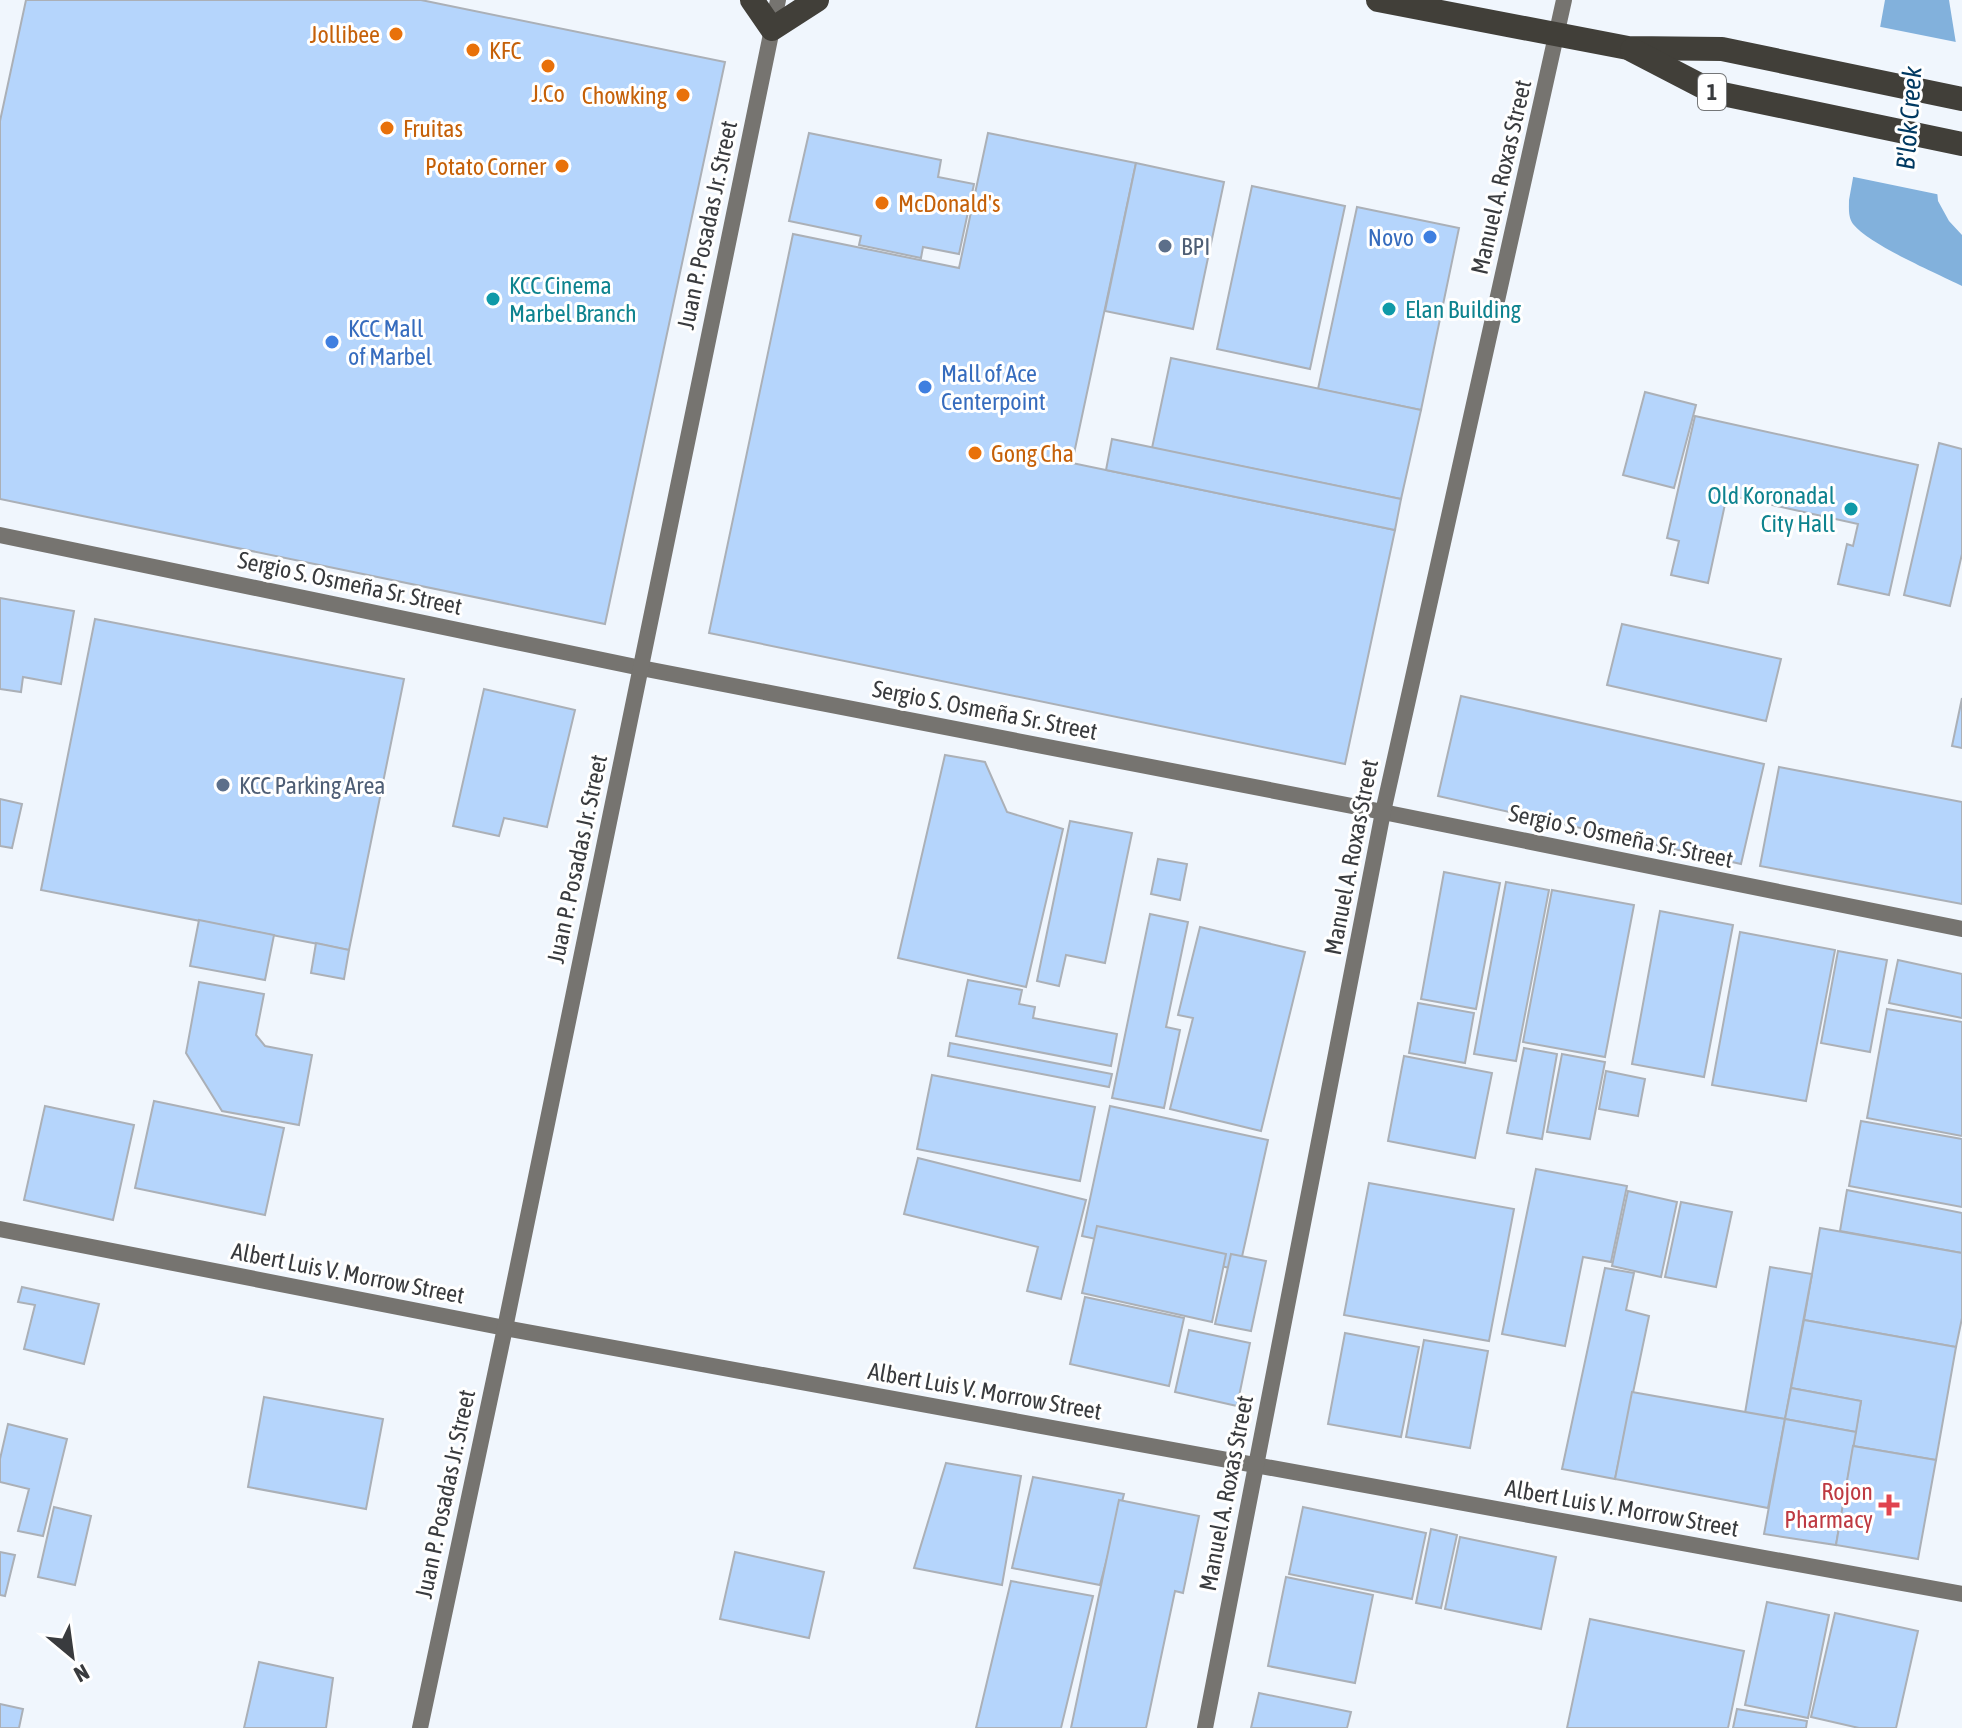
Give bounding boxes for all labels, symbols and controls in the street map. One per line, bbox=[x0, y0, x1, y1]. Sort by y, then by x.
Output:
place label: Jollibee bbox=[310, 21, 380, 48]
marker: Jollibee bbox=[387, 25, 405, 43]
place label: KFC bbox=[489, 37, 521, 64]
marker: KFC bbox=[464, 41, 482, 59]
marker: J.Co bbox=[539, 57, 557, 75]
water label: B'lok Creek bbox=[1890, 65, 1928, 171]
road number: 1 bbox=[1698, 74, 1726, 110]
street label: Manuel A. Roxas Street bbox=[1466, 77, 1537, 277]
place label: J.Co bbox=[531, 80, 565, 107]
place label: Chowking bbox=[582, 82, 668, 109]
marker: Chowking bbox=[674, 86, 692, 104]
place label: Fruitas bbox=[403, 115, 463, 142]
street label: Juan P. Posadas Jr. Street bbox=[672, 118, 742, 332]
marker: Fruitas bbox=[378, 119, 396, 137]
place label: Potato Corner bbox=[425, 153, 547, 180]
marker: Potato Corner bbox=[553, 157, 571, 175]
place label: McDonald's bbox=[898, 190, 1000, 217]
marker: McDonald's bbox=[873, 194, 891, 212]
place label: Novo bbox=[1368, 224, 1414, 251]
marker: Novo bbox=[1421, 228, 1439, 246]
place label: BPI bbox=[1181, 233, 1210, 260]
marker: BPI bbox=[1156, 237, 1174, 255]
place label: KCC Cinema Marbel Branch bbox=[509, 272, 637, 327]
marker: KCC Cinema Marbel Branch bbox=[484, 290, 502, 308]
place label: Elan Building bbox=[1405, 296, 1522, 323]
marker: Elan Building bbox=[1380, 300, 1398, 318]
place label: KCC Mall of Marbel bbox=[348, 315, 433, 370]
marker: KCC Mall of Marbel bbox=[323, 333, 341, 351]
place label: Mall of Ace Centerpoint bbox=[941, 360, 1046, 415]
marker: Mall of Ace Centerpoint bbox=[916, 378, 934, 396]
place label: Gong Cha bbox=[991, 440, 1074, 467]
marker: Gong Cha bbox=[966, 444, 984, 462]
place label: Old Koronadal City Hall bbox=[1708, 482, 1836, 537]
marker: Old Koronadal City Hall bbox=[1842, 500, 1860, 518]
street label: Sergio S. Osmeña Sr. Street bbox=[235, 546, 465, 620]
street label: Sergio S. Osmeña Sr. Street bbox=[870, 675, 1100, 745]
street label: Juan P. Posadas Jr. Street bbox=[542, 752, 612, 966]
street label: Manuel A. Roxas Street bbox=[1319, 757, 1383, 957]
place label: KCC Parking Area bbox=[239, 772, 385, 799]
marker: KCC Parking Area bbox=[214, 776, 232, 794]
street label: Sergio S. Osmeña Sr. Street bbox=[1506, 799, 1736, 873]
street label: Albert Luis V. Morrow Street bbox=[229, 1237, 467, 1309]
street label: Albert Luis V. Morrow Street bbox=[866, 1357, 1104, 1425]
street label: Juan P. Posadas Jr. Street bbox=[410, 1387, 480, 1601]
street label: Manuel A. Roxas Street bbox=[1194, 1393, 1258, 1593]
street label: Albert Luis V. Morrow Street bbox=[1503, 1474, 1741, 1542]
place label: Rojon Pharmacy bbox=[1784, 1478, 1873, 1533]
marker: Rojon Pharmacy bbox=[1880, 1496, 1898, 1514]
north arrow bbox=[32, 1616, 112, 1696]
text: N bbox=[70, 1659, 94, 1688]

